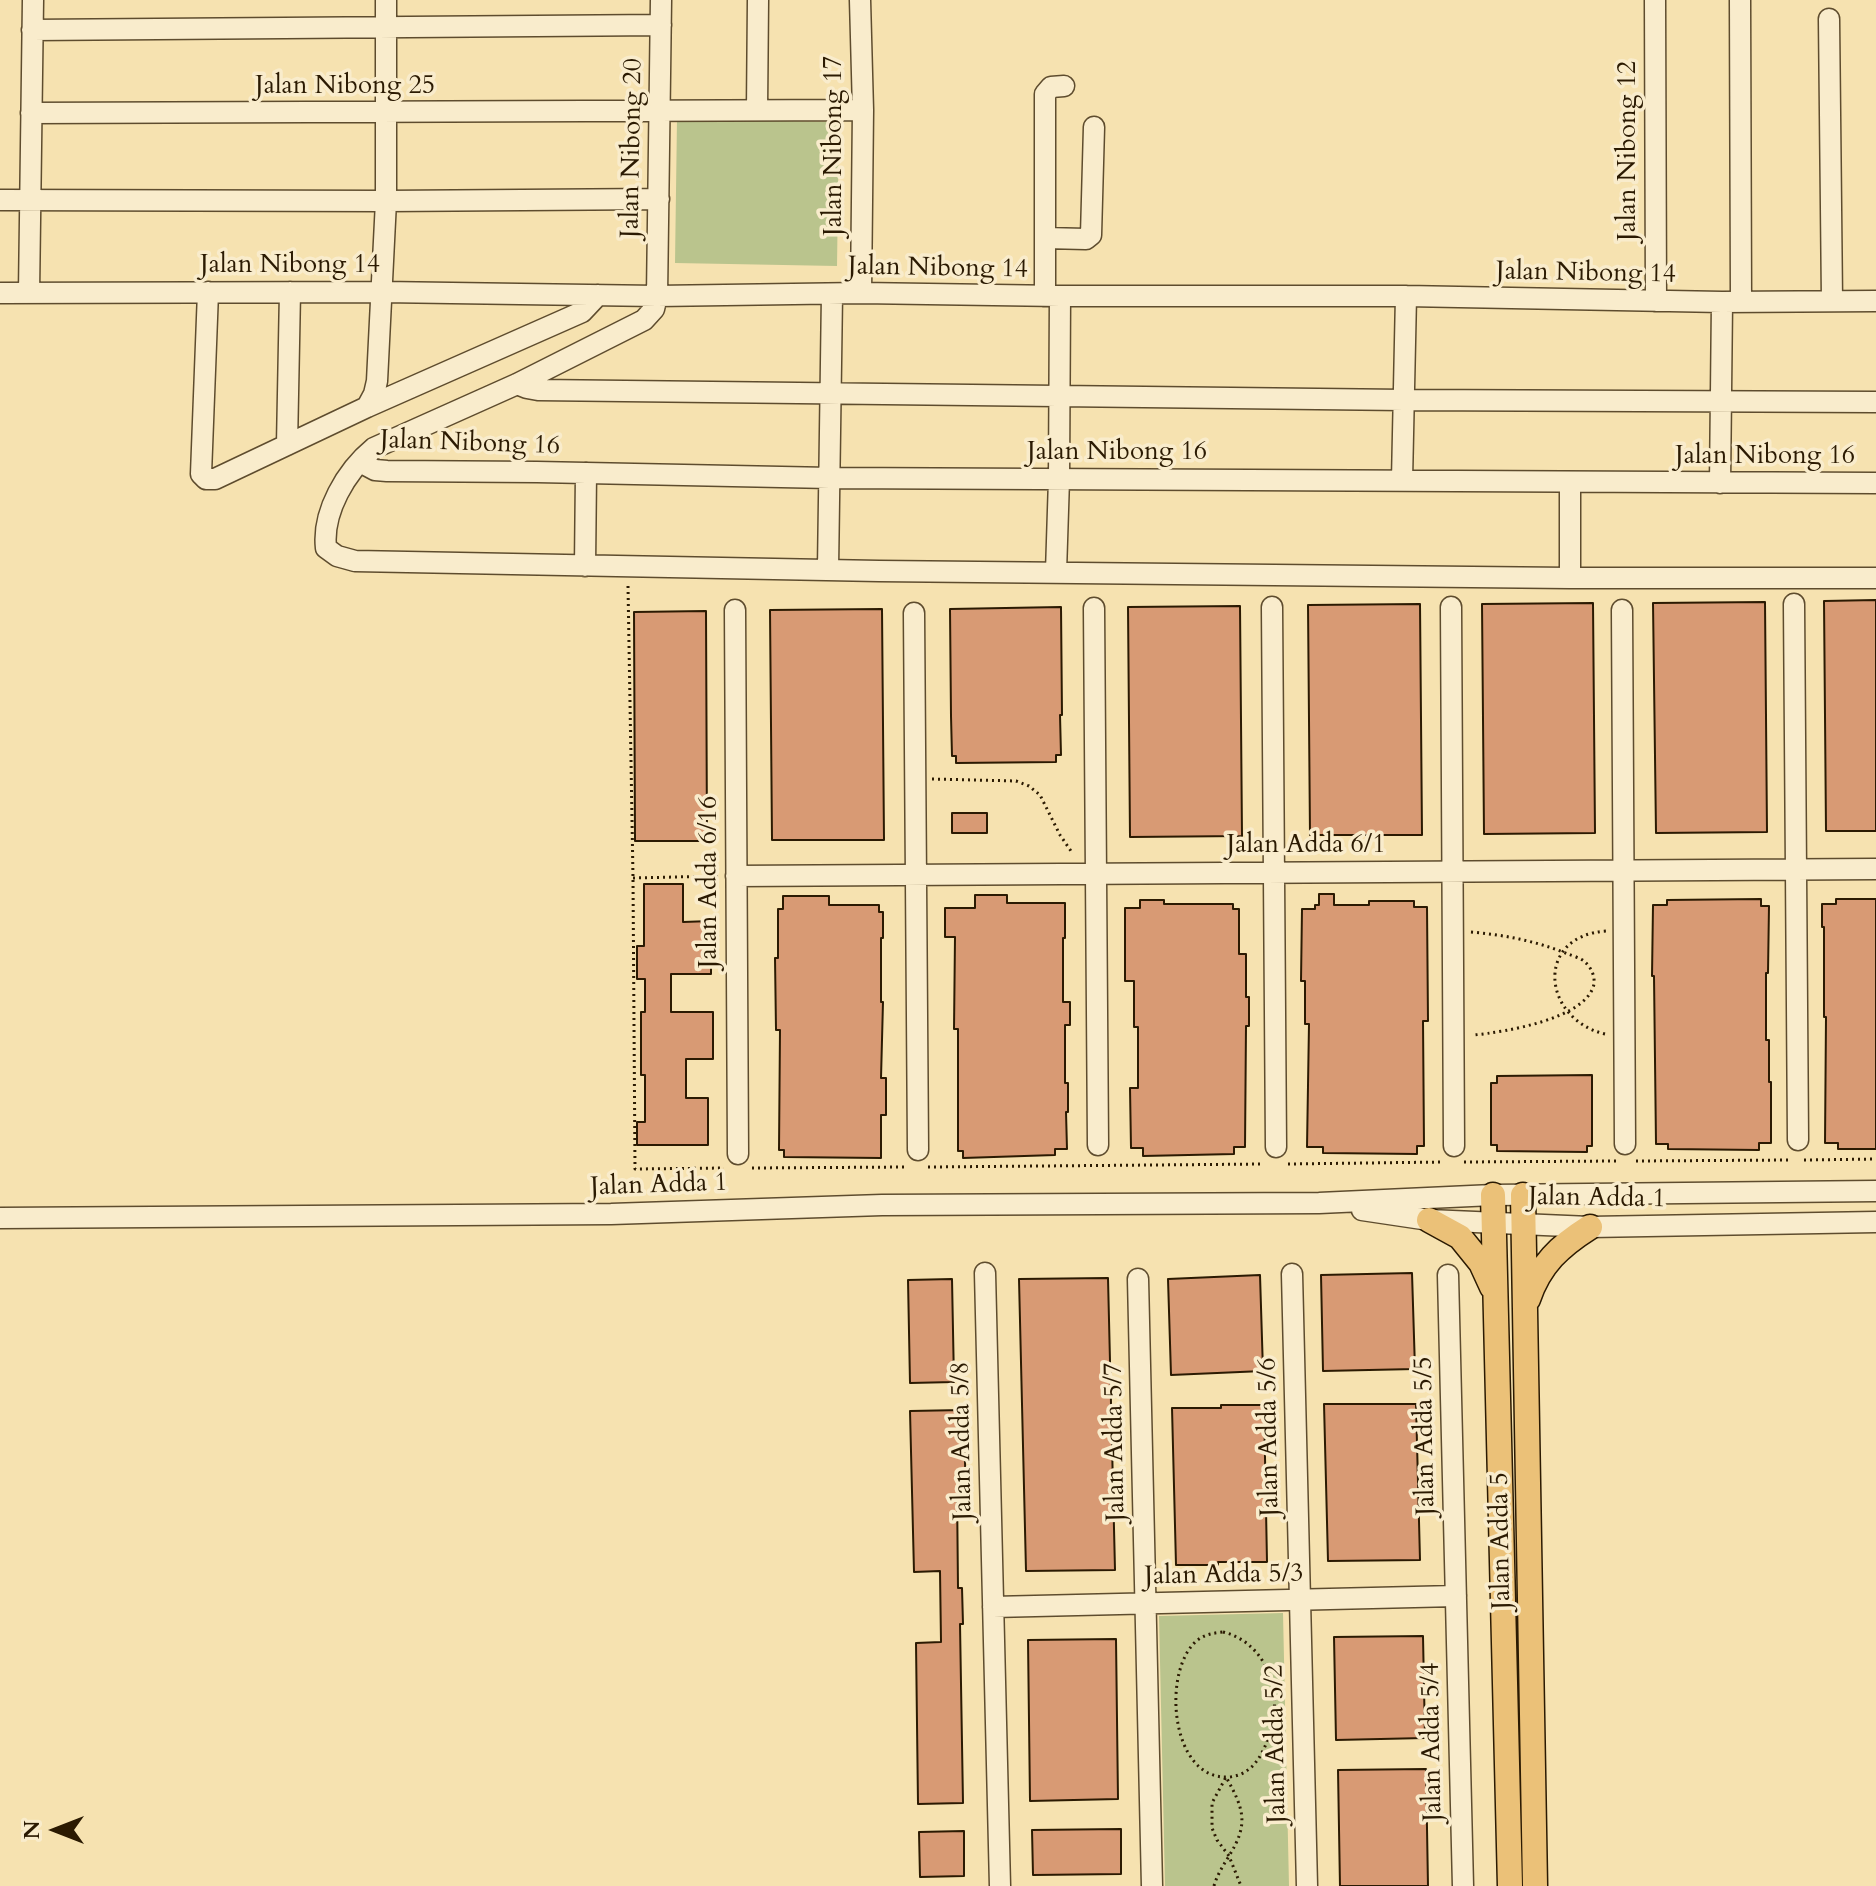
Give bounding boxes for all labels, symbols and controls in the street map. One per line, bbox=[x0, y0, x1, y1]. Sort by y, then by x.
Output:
street label: Jalan Nibong 17 bbox=[819, 56, 851, 236]
street label: Jalan Nibong 20 bbox=[616, 58, 650, 238]
street label: Jalan Nibong 12 bbox=[1613, 61, 1645, 241]
street label: Jalan Nibong 25 bbox=[255, 71, 435, 103]
street label: Jalan Nibong 14 bbox=[200, 250, 380, 282]
street label: Jalan Nibong 14 bbox=[848, 252, 1028, 286]
street label: Jalan Nibong 14 bbox=[1496, 257, 1676, 291]
street label: Jalan Nibong 16 bbox=[379, 425, 561, 463]
street label: Jalan Nibong 16 bbox=[1027, 437, 1207, 469]
street label: Jalan Nibong 16 bbox=[1675, 441, 1855, 473]
street label: Jalan Adda 6/16 bbox=[694, 796, 726, 968]
street label: Jalan Adda 6/1 bbox=[1226, 830, 1386, 862]
street label: Jalan Adda 1 bbox=[590, 1168, 728, 1204]
street label: Jalan Adda 1 bbox=[1528, 1182, 1666, 1216]
street label: Jalan Adda 5/5 bbox=[1409, 1356, 1443, 1516]
street label: Jalan Adda 5/6 bbox=[1253, 1357, 1287, 1517]
street label: Jalan Adda 5/8 bbox=[946, 1361, 980, 1521]
street label: Jalan Adda 5/7 bbox=[1099, 1362, 1133, 1522]
street label: Jalan Adda 5 bbox=[1485, 1472, 1519, 1610]
street label: Jalan Adda 5/3 bbox=[1144, 1559, 1304, 1593]
street label: Jalan Adda 5/4 bbox=[1416, 1662, 1450, 1822]
street label: Jalan Adda 5/2 bbox=[1260, 1664, 1294, 1824]
north arrow bbox=[16, 1790, 96, 1870]
text: N bbox=[17, 1820, 47, 1840]

